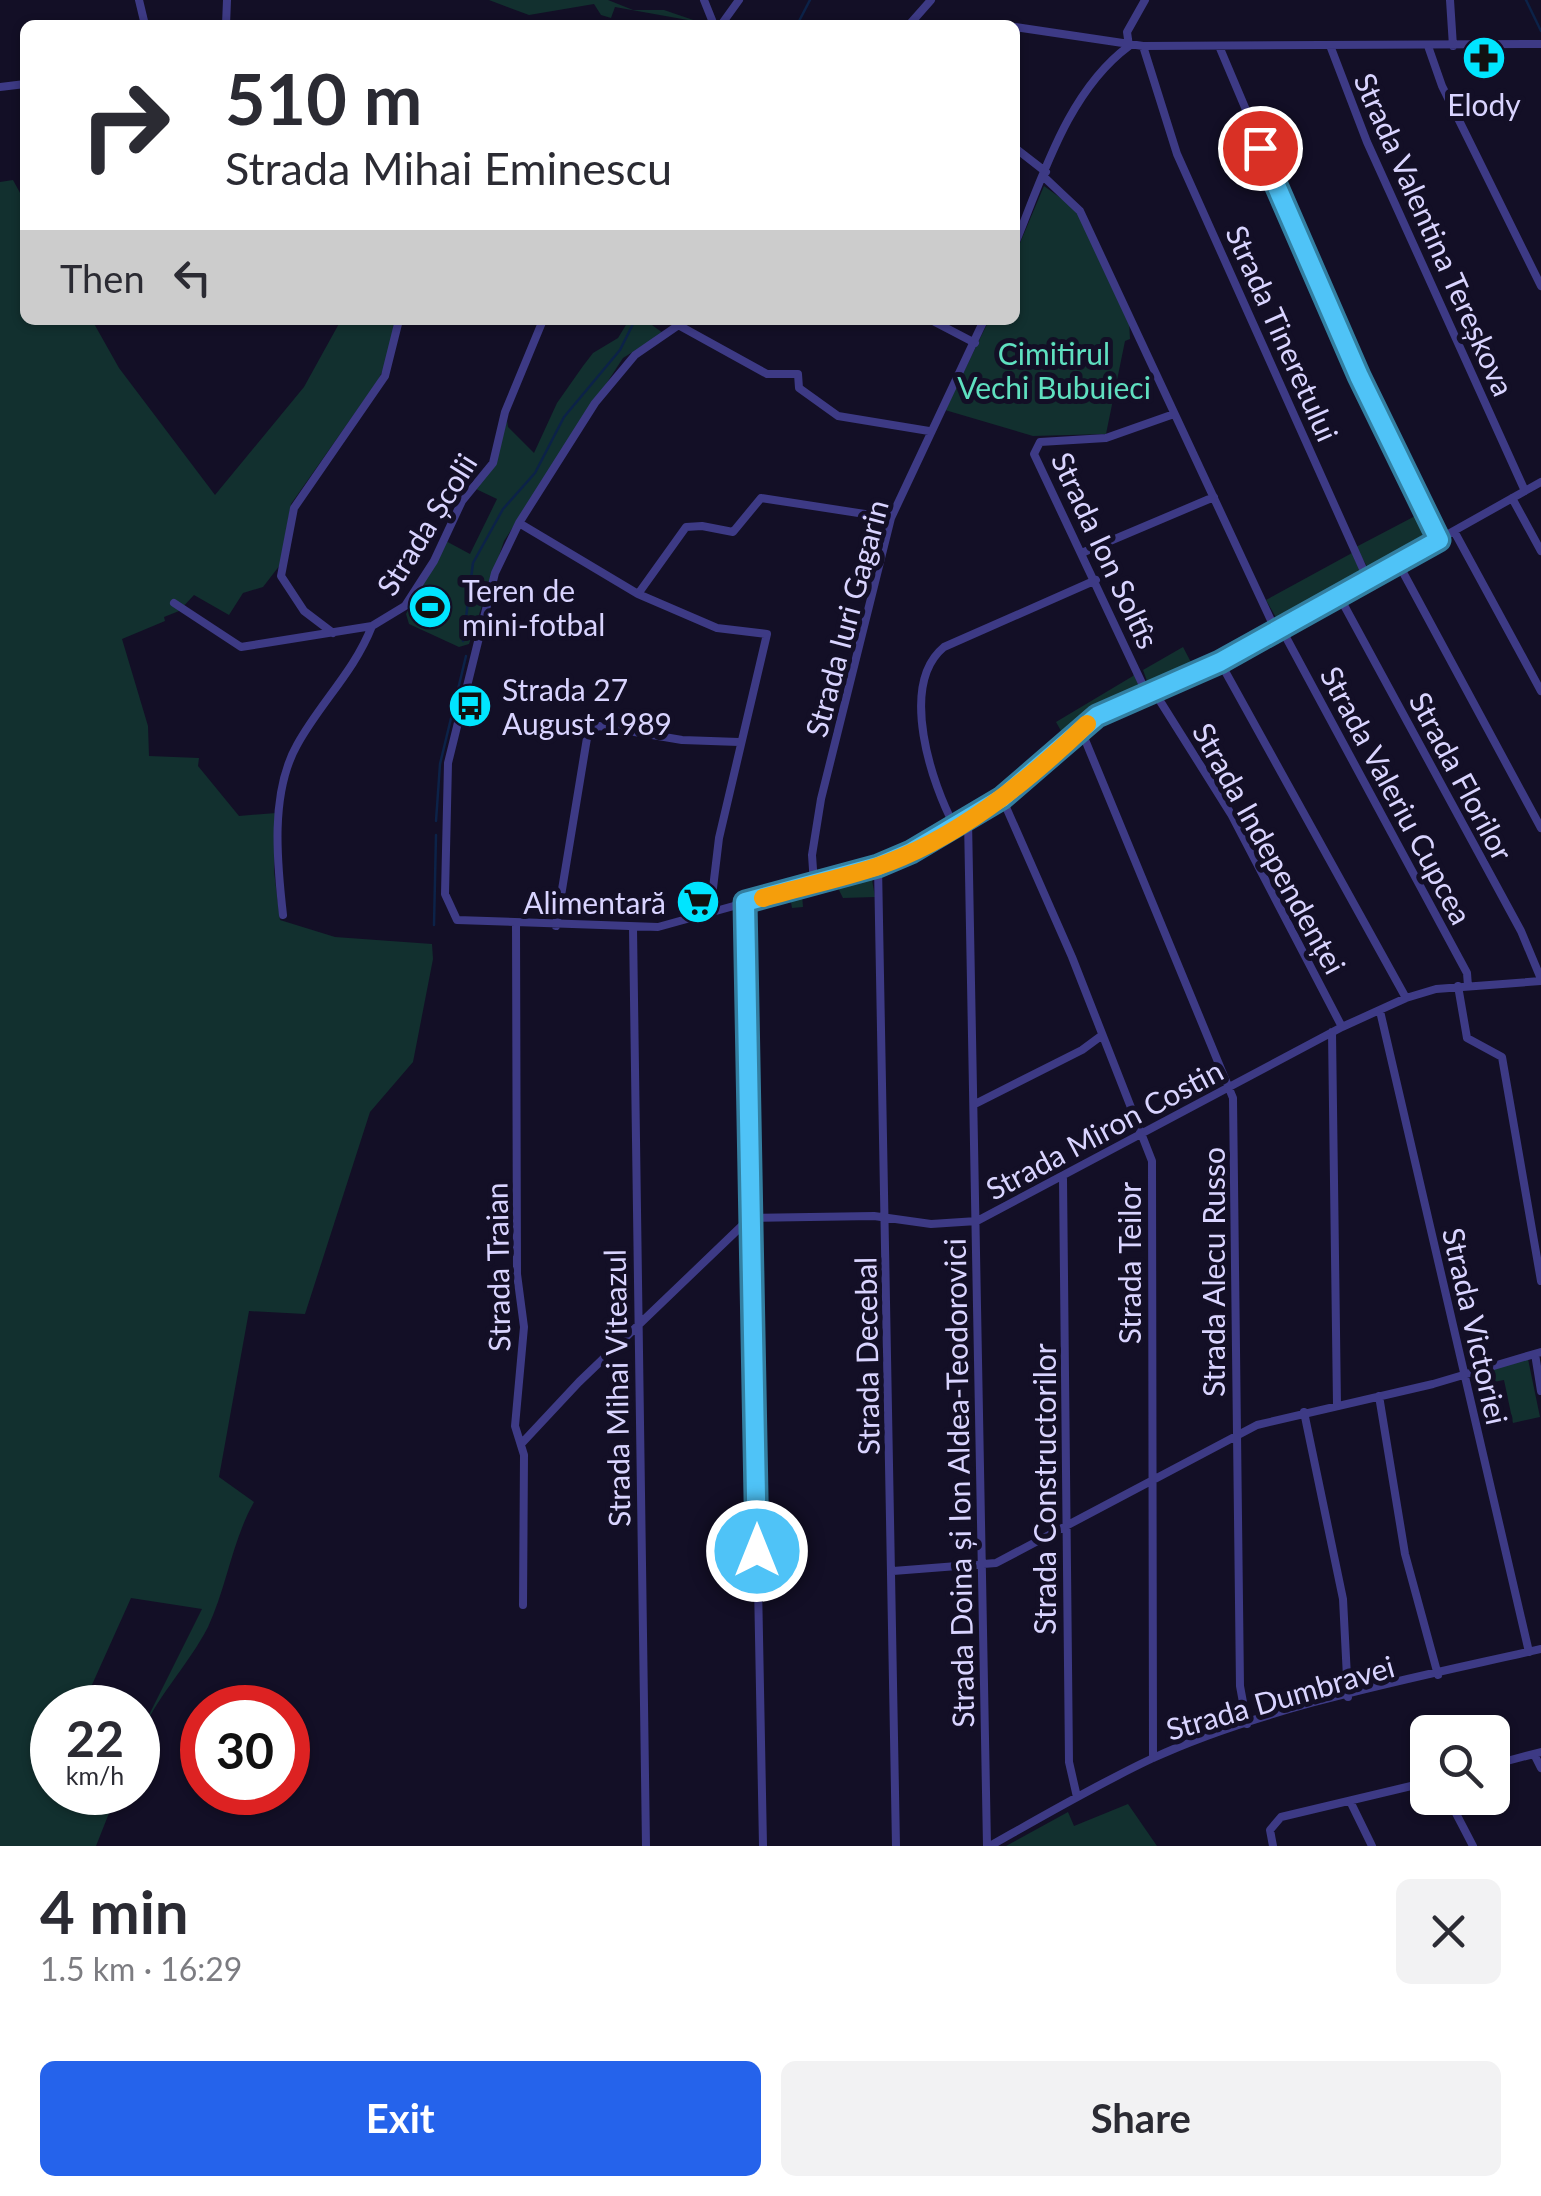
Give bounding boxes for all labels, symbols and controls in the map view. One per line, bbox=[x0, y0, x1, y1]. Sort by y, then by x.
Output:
pharmacy icon: Elody bbox=[1461, 35, 1507, 81]
text: 510 m bbox=[225, 56, 422, 140]
icon: right bbox=[60, 60, 190, 190]
street label: Strada Valentina Tereșkova bbox=[1347, 67, 1523, 401]
place label: Elody bbox=[1447, 86, 1521, 122]
pin bbox=[1218, 106, 1303, 191]
icon: arrive bbox=[1233, 121, 1288, 176]
text: Strada Mihai Eminescu bbox=[225, 141, 672, 195]
street label: Strada Tineretului bbox=[1219, 220, 1347, 446]
icon: left bbox=[165, 250, 220, 305]
text: Then bbox=[60, 255, 145, 301]
park label: Cimitirul Vechi Bubuieci bbox=[957, 335, 1151, 405]
street label: Strada Ion Soltîs bbox=[1045, 446, 1167, 654]
street label: Strada Școlii bbox=[368, 447, 484, 601]
street label: Strada Iuri Gagarin bbox=[797, 495, 895, 741]
place label: Teren de mini-fotbal bbox=[462, 572, 605, 642]
sports icon: Teren de mini-fotbal bbox=[407, 584, 453, 630]
street label: Strada Valeriu Cupcea bbox=[1314, 660, 1480, 930]
place label: Strada 27 August 1989 bbox=[502, 671, 672, 741]
bus stop icon: Strada 27 August 1989 bbox=[447, 683, 493, 729]
street label: Strada Florilor bbox=[1403, 686, 1521, 866]
street label: Strada Independenței bbox=[1186, 716, 1354, 980]
supermarket icon: Alimentară bbox=[675, 879, 721, 925]
place label: Alimentară bbox=[523, 884, 666, 920]
street label: Strada Miron Costin bbox=[979, 1051, 1229, 1207]
street label: Strada Alecu Russo bbox=[1195, 1147, 1231, 1397]
street label: Strada Traian bbox=[478, 1182, 516, 1352]
street label: Strada Teilor bbox=[1111, 1182, 1147, 1344]
street label: Strada Victoriei bbox=[1436, 1224, 1516, 1428]
street label: Strada Doina și Ion Aldea-Teodorovici bbox=[936, 1238, 980, 1728]
street label: Strada Mihai Viteazul bbox=[596, 1249, 636, 1527]
street label: Strada Decebal bbox=[846, 1256, 886, 1456]
street label: Strada Constructorilor bbox=[1026, 1343, 1062, 1635]
position arrow bbox=[705, 1499, 809, 1603]
street label: Strada Dumbravei bbox=[1162, 1647, 1398, 1747]
speed limit sign: 30 bbox=[180, 1685, 310, 1815]
text: 22 bbox=[66, 1708, 124, 1768]
map controls bbox=[1410, 1715, 1510, 1815]
button: search bbox=[1410, 1715, 1510, 1815]
text: km/h bbox=[66, 1760, 124, 1790]
text: 4 min bbox=[40, 1875, 189, 1947]
button: close bbox=[1396, 1879, 1501, 1984]
text: 1.5 km · 16:29 bbox=[40, 1949, 242, 1988]
button: Exit bbox=[40, 2061, 761, 2176]
button: Share bbox=[781, 2061, 1501, 2176]

